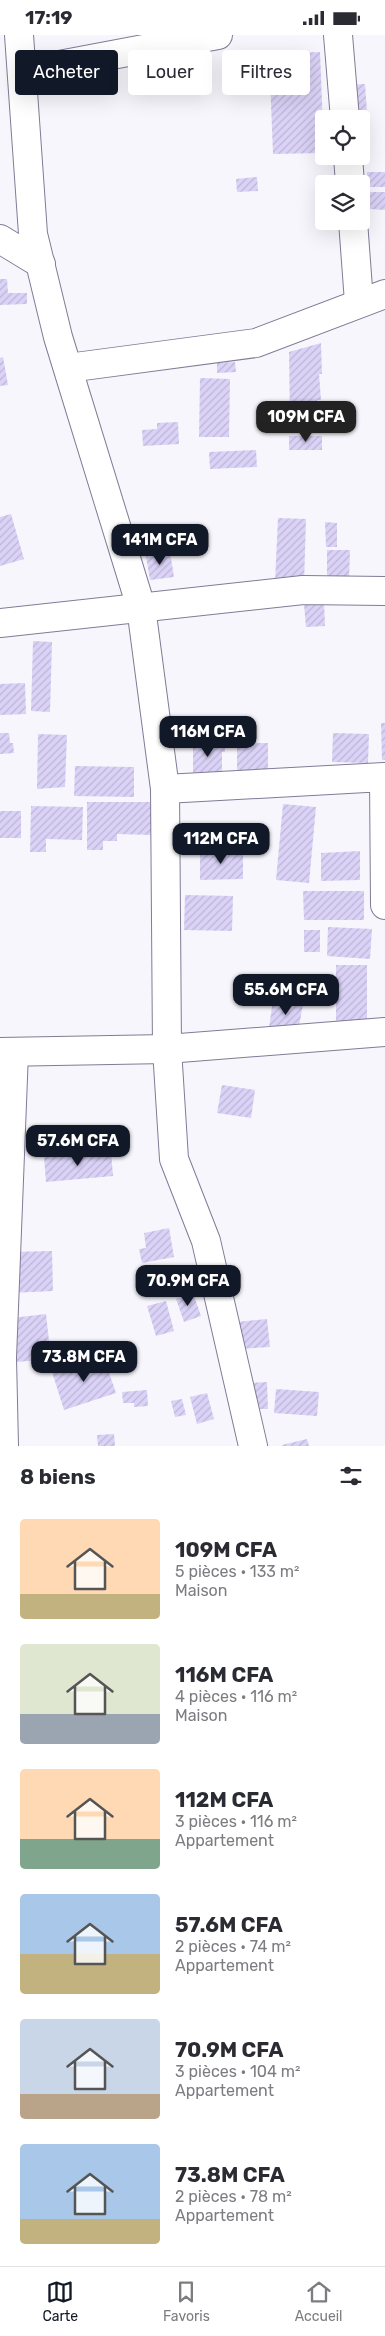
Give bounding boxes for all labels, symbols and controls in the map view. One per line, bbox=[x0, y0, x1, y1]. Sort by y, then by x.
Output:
text: 17:19 bbox=[25, 6, 73, 29]
chip: Acheter bbox=[15, 50, 118, 95]
chip: Louer bbox=[128, 50, 212, 95]
chip: Filtres bbox=[222, 50, 310, 95]
map controls bbox=[315, 110, 370, 230]
button: locate bbox=[315, 110, 370, 165]
button: layers bbox=[315, 175, 370, 230]
pin: 109M CFA bbox=[254, 401, 358, 443]
text: 109M CFA bbox=[267, 407, 345, 426]
pin: 141M CFA bbox=[108, 523, 212, 566]
text: 141M CFA bbox=[122, 530, 198, 549]
pin: 116M CFA bbox=[156, 715, 260, 758]
text: 116M CFA bbox=[171, 722, 245, 741]
pin: 112M CFA bbox=[169, 823, 273, 865]
text: 112M CFA bbox=[184, 829, 258, 848]
pin: 55.6M CFA bbox=[229, 973, 343, 1016]
text: 55.6M CFA bbox=[244, 980, 328, 999]
pin: 57.6M CFA bbox=[21, 1125, 135, 1167]
text: 57.6M CFA bbox=[37, 1131, 119, 1150]
pin: 70.9M CFA bbox=[131, 1265, 245, 1307]
text: 70.9M CFA bbox=[147, 1271, 229, 1290]
pin: 73.8M CFA bbox=[27, 1341, 141, 1383]
text: 73.8M CFA bbox=[42, 1347, 126, 1366]
icon: filters bbox=[337, 1462, 365, 1490]
text: 8 biens bbox=[20, 1464, 96, 1489]
text: 109M CFA bbox=[175, 1537, 277, 1562]
icon: home bbox=[60, 1539, 120, 1599]
text: 5 pièces · 133 m² bbox=[175, 1562, 300, 1581]
text: Maison bbox=[175, 1581, 227, 1600]
text: 116M CFA bbox=[175, 1662, 273, 1687]
icon: home bbox=[60, 1664, 120, 1724]
text: 4 pièces · 116 m² bbox=[175, 1687, 297, 1706]
text: Maison bbox=[175, 1706, 227, 1725]
text: 112M CFA bbox=[175, 1787, 273, 1812]
icon: home bbox=[60, 1789, 120, 1849]
text: 3 pièces · 116 m² bbox=[175, 1812, 297, 1831]
text: Appartement bbox=[175, 1831, 274, 1850]
text: 57.6M CFA bbox=[175, 1912, 283, 1937]
icon: home bbox=[60, 1914, 120, 1974]
text: 2 pièces · 74 m² bbox=[175, 1937, 291, 1956]
text: Appartement bbox=[175, 1956, 274, 1975]
text: 70.9M CFA bbox=[175, 2037, 284, 2062]
icon: home bbox=[60, 2039, 120, 2099]
text: 3 pièces · 104 m² bbox=[175, 2062, 301, 2081]
text: Appartement bbox=[175, 2081, 274, 2100]
text: 73.8M CFA bbox=[175, 2162, 285, 2187]
icon: home bbox=[60, 2164, 120, 2224]
text: 2 pièces · 78 m² bbox=[175, 2187, 292, 2206]
text: Appartement bbox=[175, 2206, 274, 2225]
tab: Carte bbox=[42, 2278, 78, 2325]
tab: Favoris bbox=[163, 2278, 210, 2325]
tab: Accueil bbox=[295, 2278, 343, 2325]

